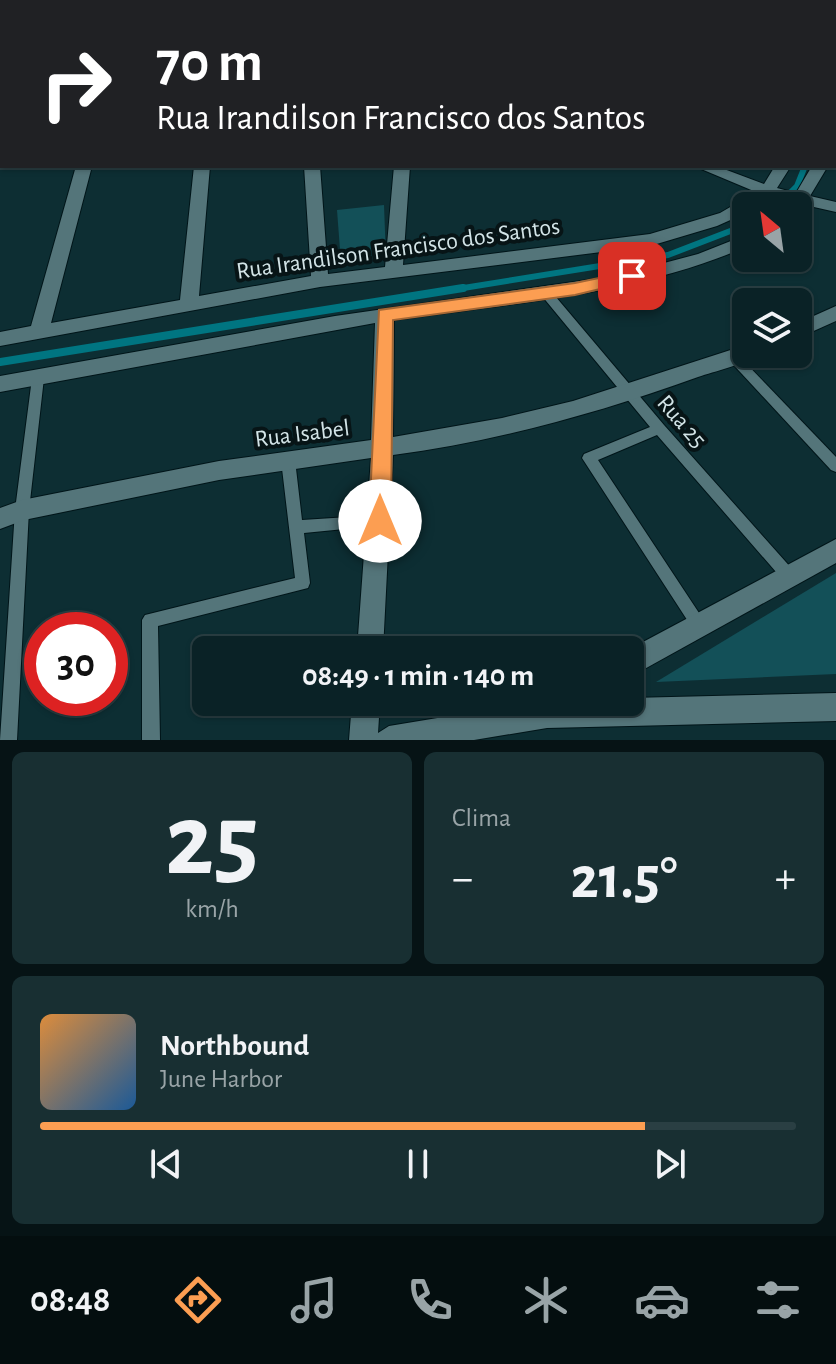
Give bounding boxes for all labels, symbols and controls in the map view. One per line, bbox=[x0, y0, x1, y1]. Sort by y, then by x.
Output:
icon: right bbox=[24, 32, 128, 136]
text: 70 m bbox=[156, 35, 263, 91]
text: Rua Irandilson Francisco dos Santos bbox=[156, 100, 645, 136]
north arrow bbox=[732, 192, 812, 272]
map controls bbox=[732, 192, 812, 368]
street label: Rua Irandilson Francisco dos Santos bbox=[235, 214, 561, 284]
pin bbox=[598, 242, 666, 310]
icon: arrive bbox=[610, 254, 654, 298]
button: layers bbox=[732, 288, 812, 368]
street label: Rua 25 bbox=[652, 391, 710, 453]
street label: Rua Isabel bbox=[253, 416, 351, 452]
position arrow bbox=[338, 479, 422, 563]
speed limit sign: 30 bbox=[24, 612, 128, 716]
text: 08:49 · 1 min · 140 m bbox=[302, 661, 534, 691]
text: 25 bbox=[165, 790, 259, 894]
text: Clima bbox=[452, 805, 511, 831]
text: 21.5° bbox=[570, 849, 678, 909]
text: − bbox=[452, 857, 473, 901]
text: + bbox=[775, 857, 796, 901]
text: km/h bbox=[185, 896, 239, 922]
text: Northbound bbox=[160, 1031, 309, 1061]
text: June Harbor bbox=[160, 1066, 282, 1092]
icon: previous bbox=[144, 1142, 188, 1186]
icon: pause bbox=[396, 1142, 440, 1186]
icon: next bbox=[648, 1142, 692, 1186]
icon: directions bbox=[170, 1272, 226, 1328]
icon: music bbox=[286, 1272, 342, 1328]
icon: phone bbox=[402, 1272, 458, 1328]
icon: climate bbox=[518, 1272, 574, 1328]
icon: car bbox=[634, 1272, 690, 1328]
icon: filters bbox=[750, 1272, 806, 1328]
text: 08:48 bbox=[30, 1282, 111, 1318]

